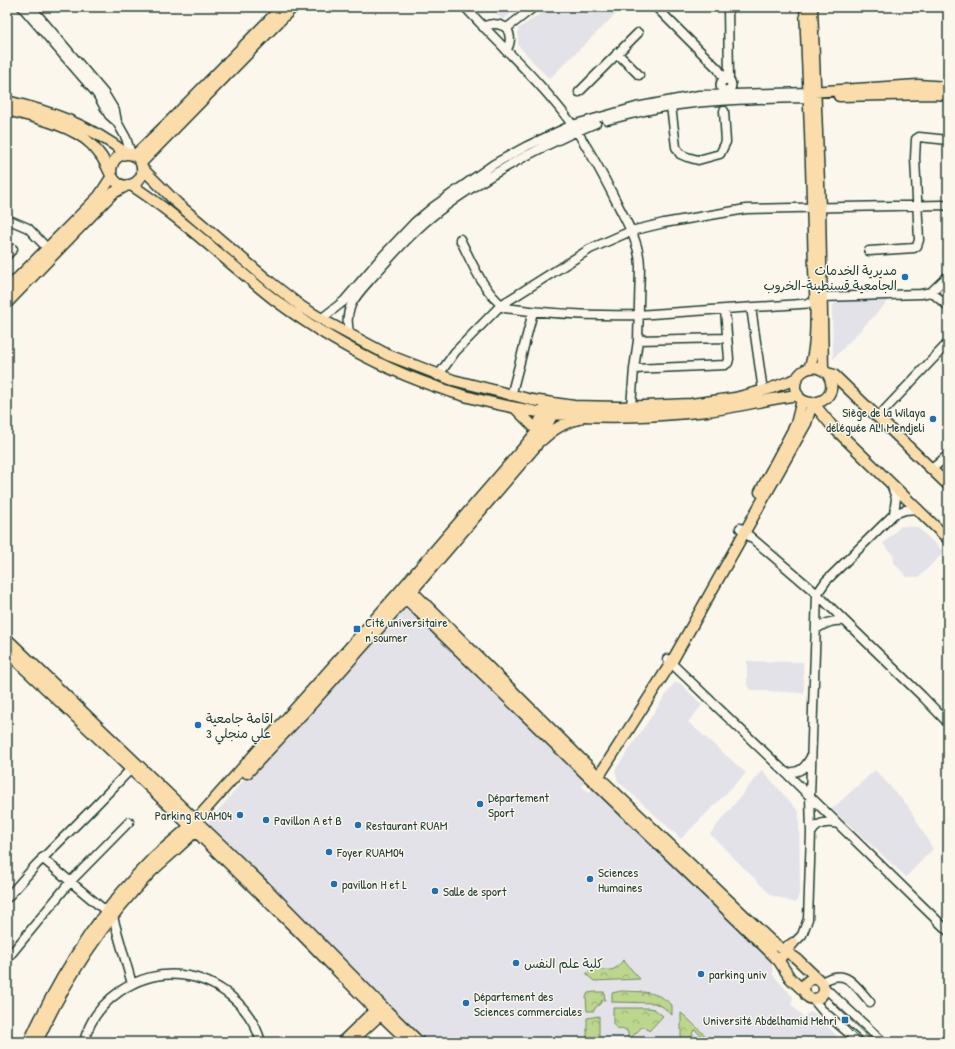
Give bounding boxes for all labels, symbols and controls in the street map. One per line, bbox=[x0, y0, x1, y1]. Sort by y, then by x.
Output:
place label: مديرية الخدمات الجامعية قسنطينة-الخروب bbox=[763, 261, 897, 294]
marker: مديرية الخدمات الجامعية قسنطينة-الخروب bbox=[900, 272, 910, 282]
place label: Siège de la Wilaya déléguée ALI Mendjeli bbox=[826, 403, 925, 436]
marker: Siège de la Wilaya déléguée ALI Mendjeli bbox=[928, 414, 938, 424]
place label: Cité universitaire n'soumer bbox=[365, 613, 448, 646]
marker: Cité universitaire n'soumer bbox=[352, 624, 362, 634]
place label: اقامة جامعية علي منجلي 3 bbox=[206, 709, 273, 745]
marker: اقامة جامعية علي منجلي 3 bbox=[193, 720, 203, 730]
place label: Département Sport bbox=[488, 788, 550, 821]
marker: Département Sport bbox=[475, 799, 485, 809]
place label: Parking RUAM04 bbox=[155, 806, 232, 824]
marker: Parking RUAM04 bbox=[235, 810, 245, 820]
place label: Pavillon A et B bbox=[274, 811, 342, 829]
marker: Pavillon A et B bbox=[261, 815, 271, 825]
place label: Restaurant RUAM bbox=[366, 816, 448, 834]
marker: Restaurant RUAM bbox=[353, 820, 363, 830]
place label: Foyer RUAM04 bbox=[336, 843, 404, 861]
marker: Foyer RUAM04 bbox=[324, 847, 334, 857]
place label: Sciences Humaines bbox=[598, 863, 642, 896]
marker: Sciences Humaines bbox=[585, 874, 595, 884]
place label: pavillon H et L bbox=[342, 875, 407, 893]
marker: pavillon H et L bbox=[329, 879, 339, 889]
place label: Salle de sport bbox=[443, 882, 507, 900]
marker: Salle de sport bbox=[430, 886, 440, 896]
place label: كلية علم النفس bbox=[524, 954, 603, 974]
marker: كلية علم النفس bbox=[511, 958, 521, 968]
place label: parking univ bbox=[709, 965, 768, 983]
marker: parking univ bbox=[696, 969, 706, 979]
place label: Département des Sciences commerciales bbox=[474, 987, 582, 1020]
marker: Département des Sciences commerciales bbox=[461, 998, 471, 1008]
place label: Université Abdelhamid Mehri bbox=[703, 1011, 837, 1029]
marker: Université Abdelhamid Mehri bbox=[840, 1015, 850, 1025]

